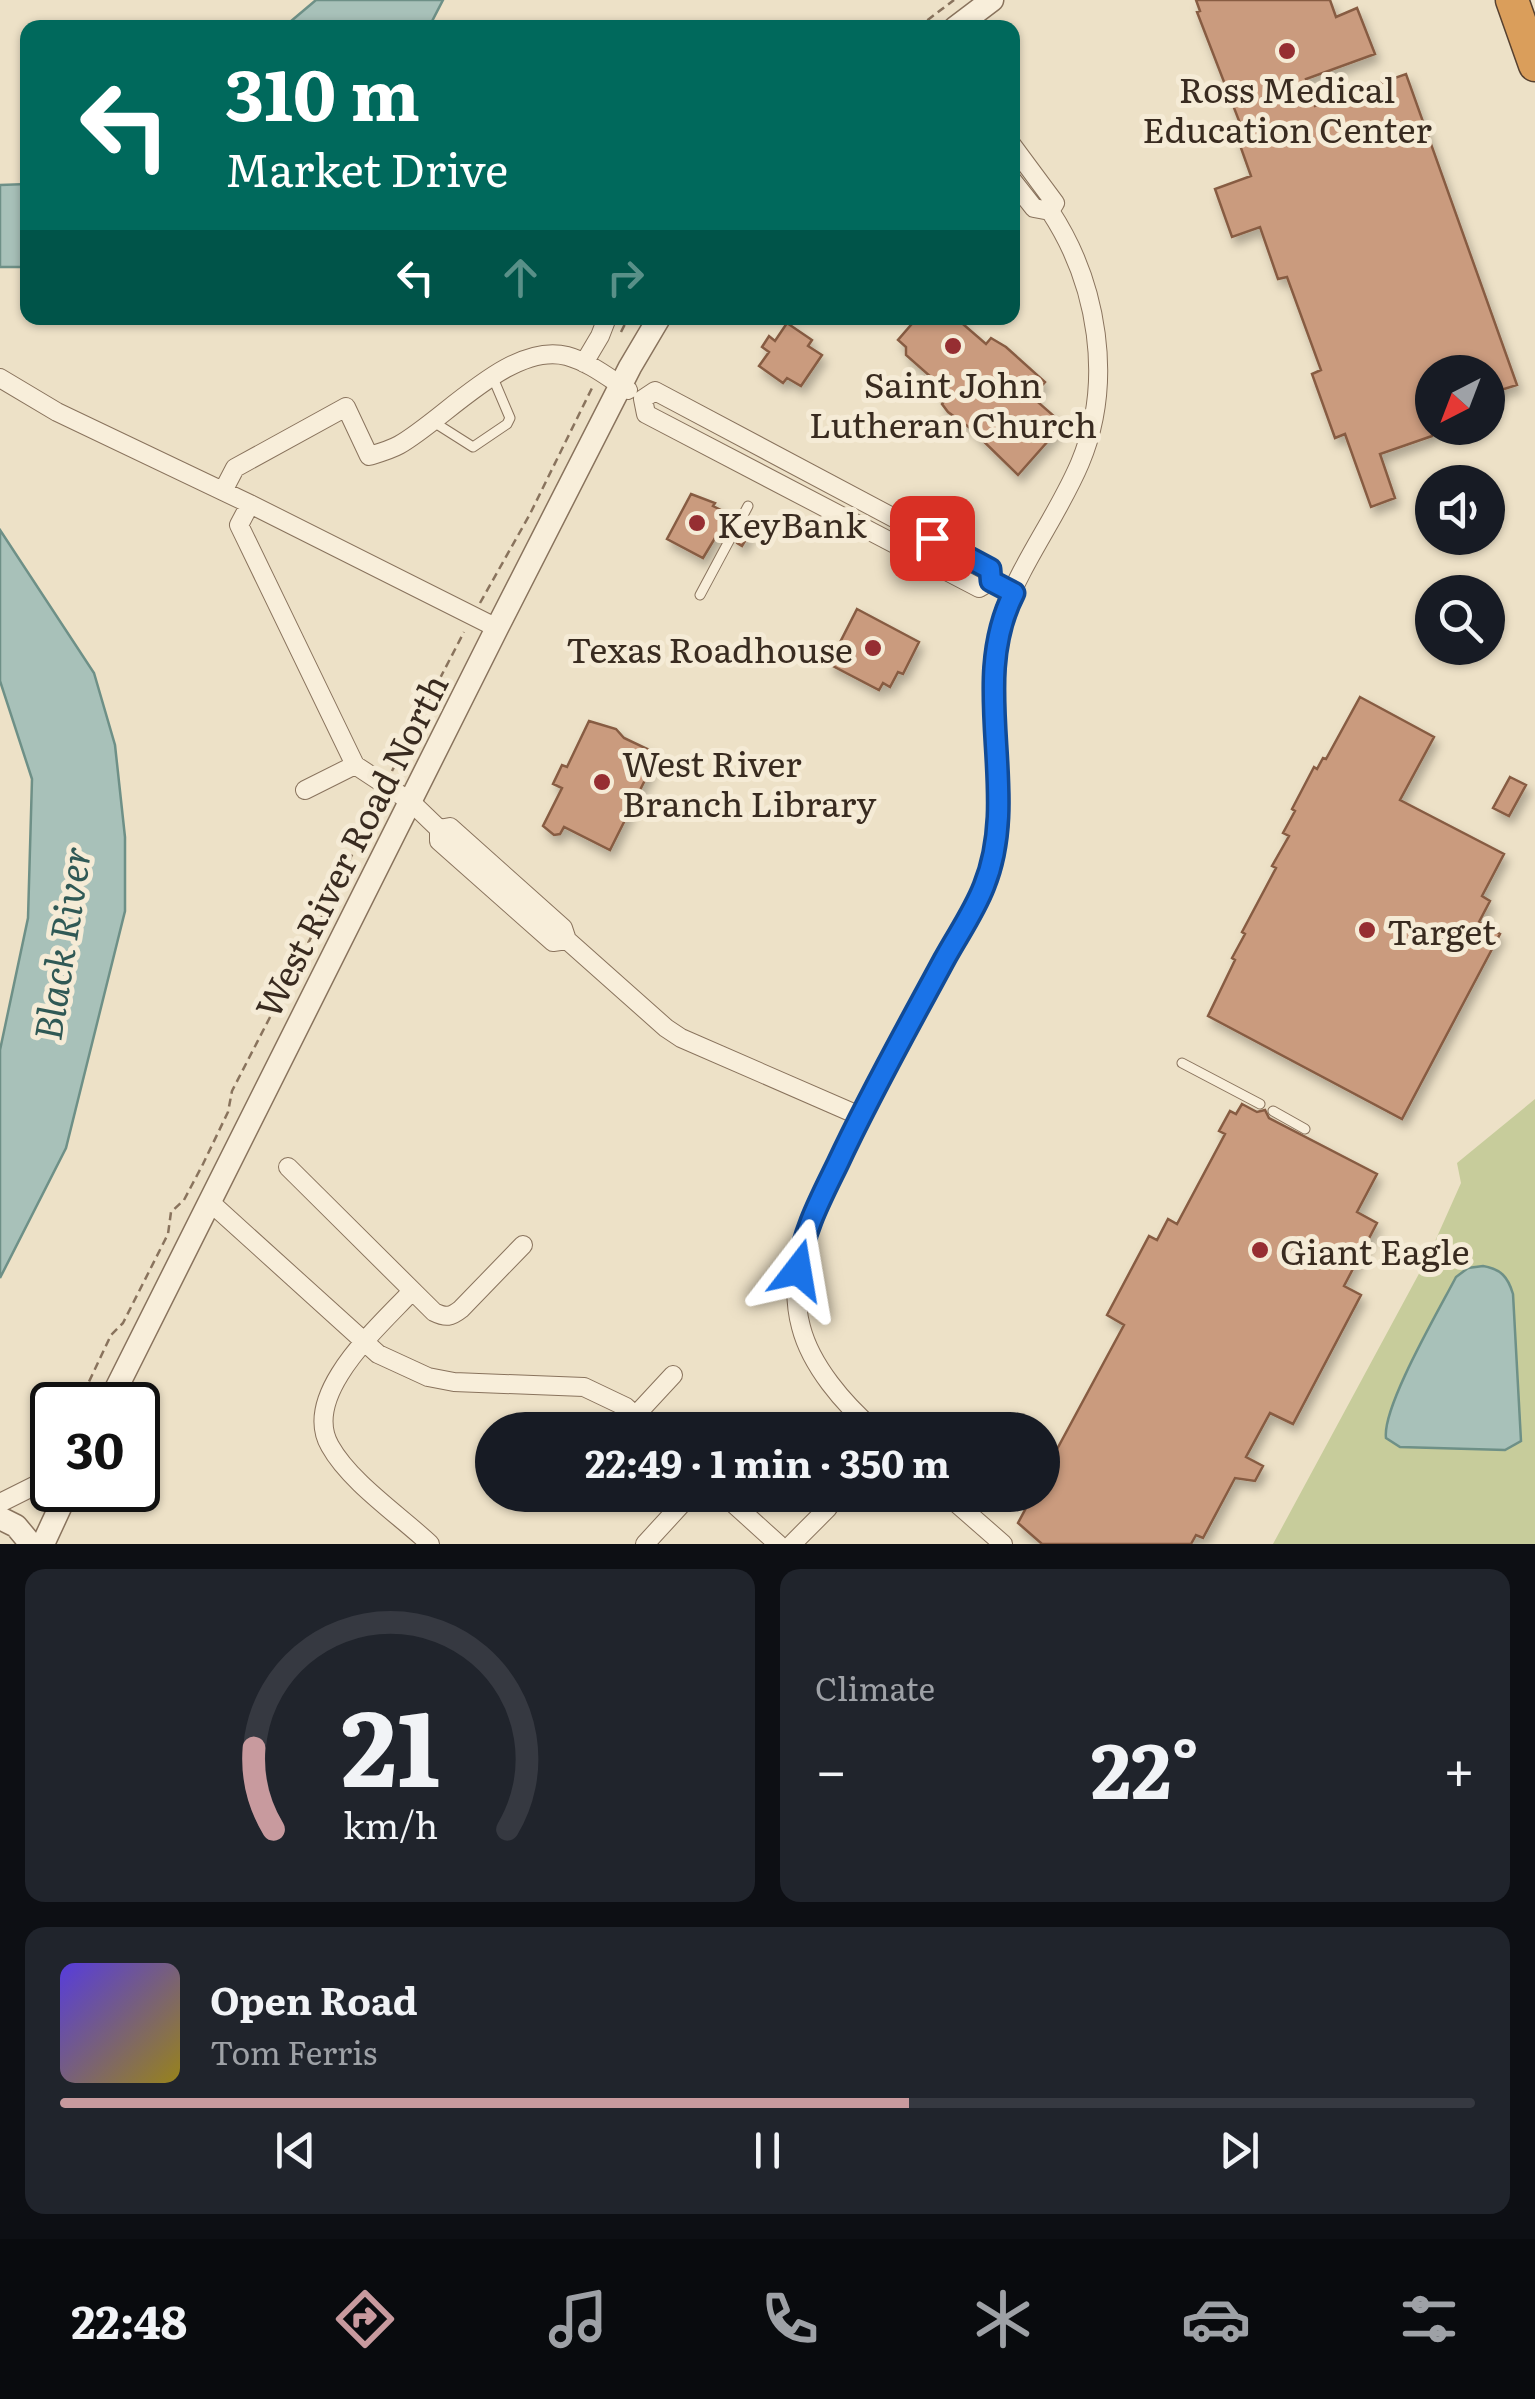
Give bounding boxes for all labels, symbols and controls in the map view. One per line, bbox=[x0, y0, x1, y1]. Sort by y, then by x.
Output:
text: 310 m bbox=[225, 39, 420, 143]
marker: Ross Medical Education Center bbox=[1276, 40, 1298, 62]
icon: left bbox=[60, 60, 190, 190]
place label: Ross Medical Education Center bbox=[1142, 62, 1432, 154]
text: Market Drive bbox=[225, 134, 508, 201]
icon: left bbox=[388, 250, 443, 305]
icon: ahead bbox=[493, 250, 548, 305]
icon: right bbox=[598, 250, 653, 305]
marker: Saint John Lutheran Church bbox=[942, 335, 964, 357]
north arrow bbox=[1415, 355, 1505, 445]
map controls bbox=[1415, 355, 1505, 665]
place label: Saint John Lutheran Church bbox=[809, 357, 1097, 449]
button: sound bbox=[1415, 465, 1505, 555]
pin bbox=[890, 496, 975, 581]
place label: KeyBank bbox=[717, 497, 867, 549]
icon: arrive bbox=[905, 511, 960, 566]
marker: KeyBank bbox=[686, 512, 708, 534]
button: search bbox=[1415, 575, 1505, 665]
place label: Texas Roadhouse bbox=[566, 622, 853, 674]
marker: Texas Roadhouse bbox=[862, 637, 884, 659]
street label: West River Road North bbox=[241, 664, 459, 1026]
place label: West River Branch Library bbox=[622, 736, 877, 828]
marker: West River Branch Library bbox=[591, 771, 613, 793]
water label: Black River bbox=[17, 842, 103, 1044]
place label: Target bbox=[1387, 904, 1496, 956]
marker: Target bbox=[1356, 919, 1378, 941]
position arrow bbox=[746, 1218, 850, 1322]
place label: Giant Eagle bbox=[1280, 1224, 1470, 1276]
marker: Giant Eagle bbox=[1249, 1239, 1271, 1261]
speed limit sign: 30 bbox=[30, 1382, 160, 1512]
text: 22:49 · 1 min · 350 m bbox=[585, 1433, 950, 1490]
text: Climate bbox=[815, 1663, 935, 1711]
text: 21 bbox=[341, 1665, 439, 1819]
text: 22° bbox=[1091, 1711, 1199, 1822]
text: − bbox=[815, 1726, 847, 1808]
text: + bbox=[1443, 1726, 1475, 1808]
text: km/h bbox=[342, 1797, 438, 1850]
text: Open Road bbox=[210, 1970, 418, 2027]
text: Tom Ferris bbox=[210, 2027, 377, 2075]
icon: previous bbox=[268, 2123, 323, 2178]
icon: pause bbox=[740, 2123, 795, 2178]
icon: next bbox=[1212, 2123, 1267, 2178]
icon: directions bbox=[330, 2284, 400, 2354]
icon: music bbox=[543, 2284, 613, 2354]
icon: phone bbox=[755, 2284, 825, 2354]
icon: climate bbox=[968, 2284, 1038, 2354]
icon: car bbox=[1181, 2284, 1251, 2354]
icon: filters bbox=[1394, 2284, 1464, 2354]
text: 22:48 bbox=[71, 2286, 187, 2353]

